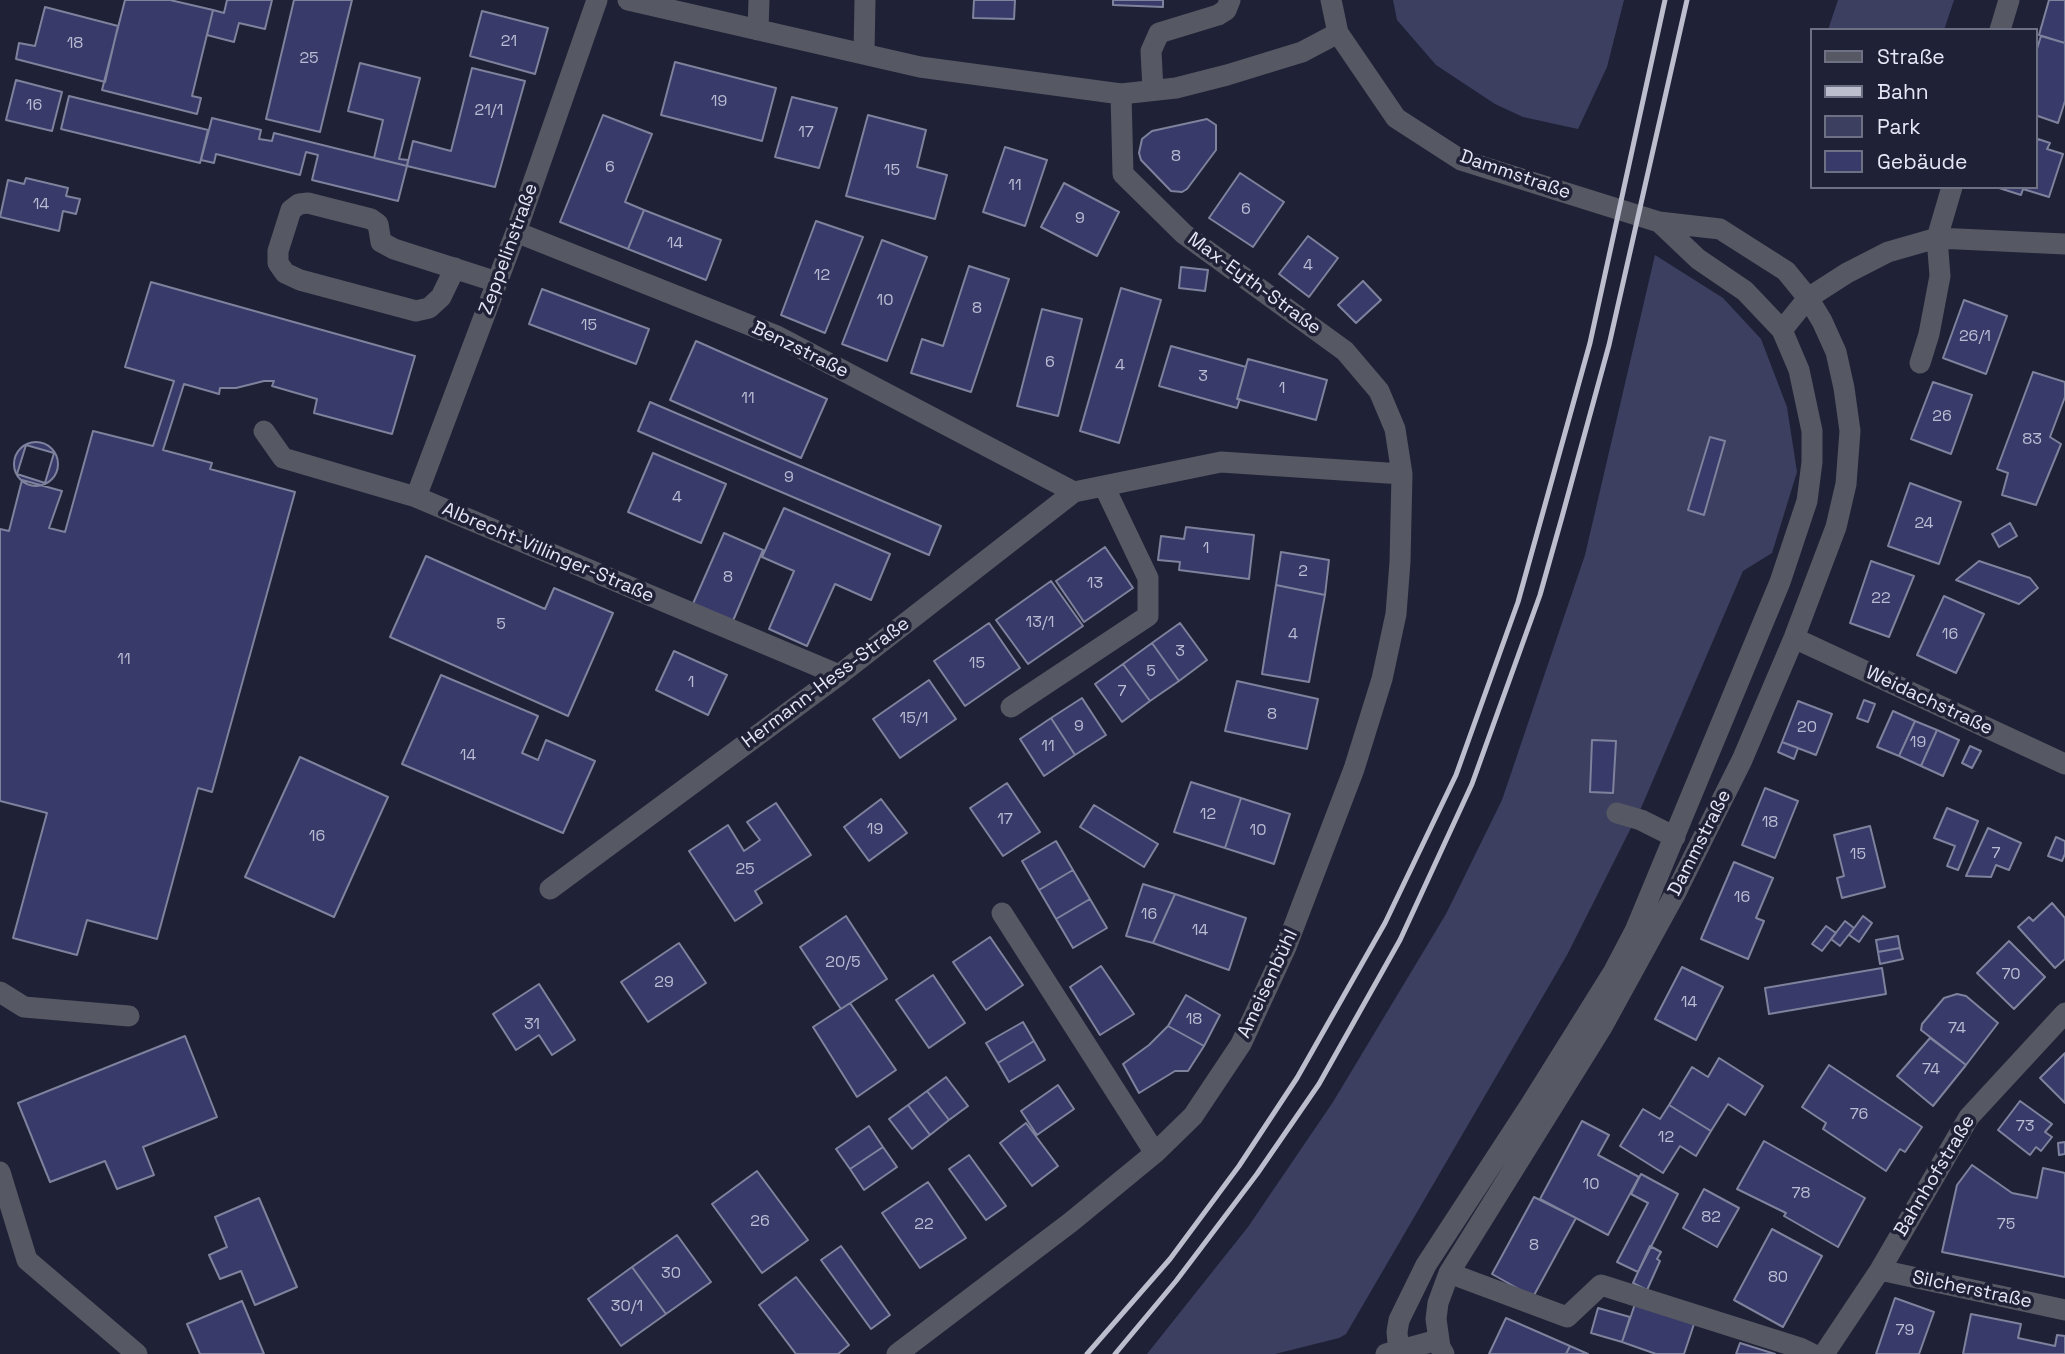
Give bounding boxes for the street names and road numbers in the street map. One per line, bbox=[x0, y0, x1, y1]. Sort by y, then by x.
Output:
street label: Dammstraße bbox=[1457, 145, 1573, 205]
street label: Zeppelinstraße bbox=[475, 180, 543, 318]
street label: Max-Eyth-Straße bbox=[1183, 228, 1325, 340]
street label: Benzstraße bbox=[748, 317, 852, 383]
street label: Albrecht-Villinger-Straße bbox=[439, 498, 657, 608]
street label: Hermann-Hess-Straße bbox=[738, 613, 914, 753]
street label: Weidachstraße bbox=[1862, 662, 1996, 740]
street label: Dammstraße bbox=[1664, 786, 1736, 900]
street label: Ameisenbühl bbox=[1233, 926, 1303, 1042]
street label: Bahnhofstraße bbox=[1890, 1111, 1980, 1241]
street label: Silcherstraße bbox=[1910, 1266, 2034, 1314]

